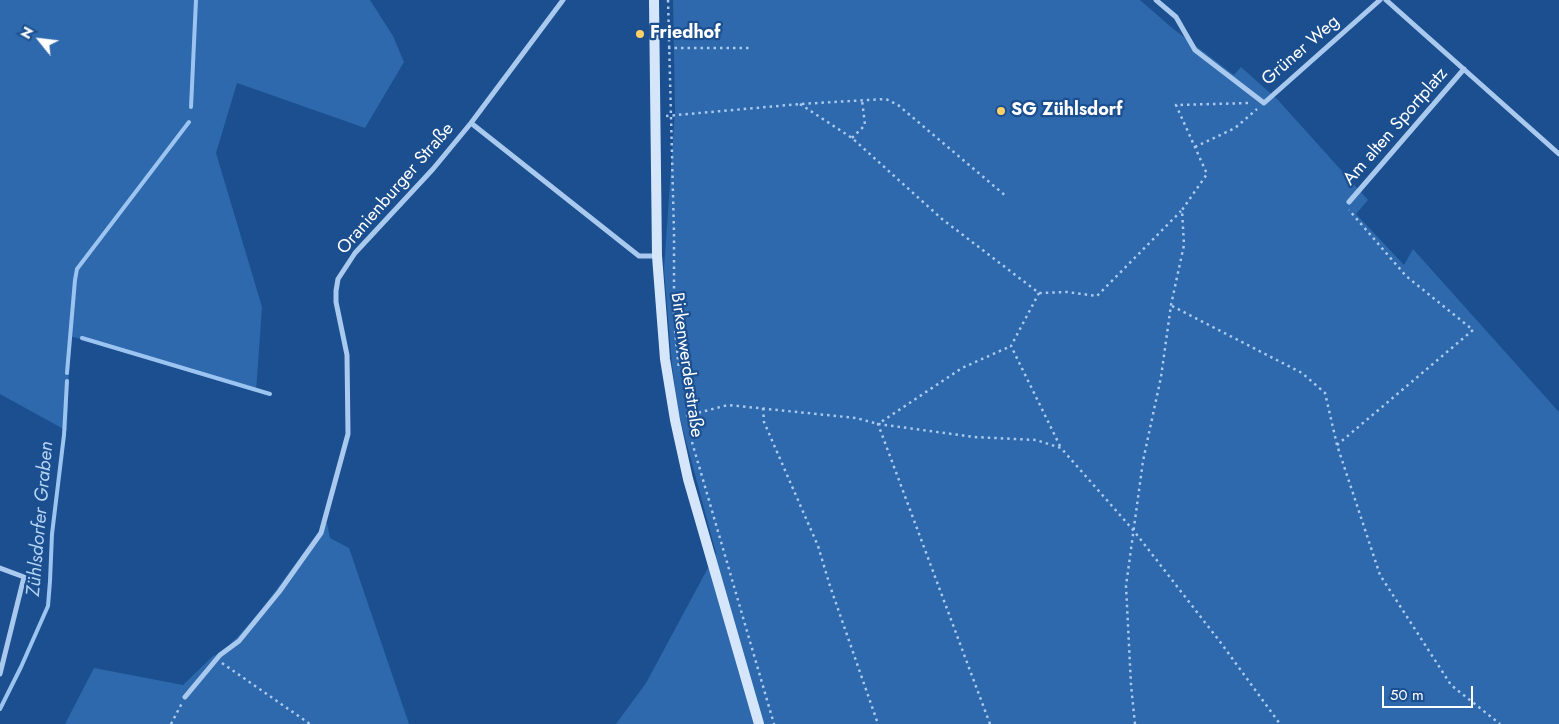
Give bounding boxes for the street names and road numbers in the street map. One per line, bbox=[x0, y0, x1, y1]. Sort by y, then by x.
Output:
street label: Grüner Weg bbox=[1258, 11, 1344, 91]
street label: Am alten Sportplatz bbox=[1339, 64, 1453, 190]
street label: Oranienburger Straße bbox=[333, 119, 459, 259]
street label: Birkenwerderstraße bbox=[665, 291, 707, 439]

